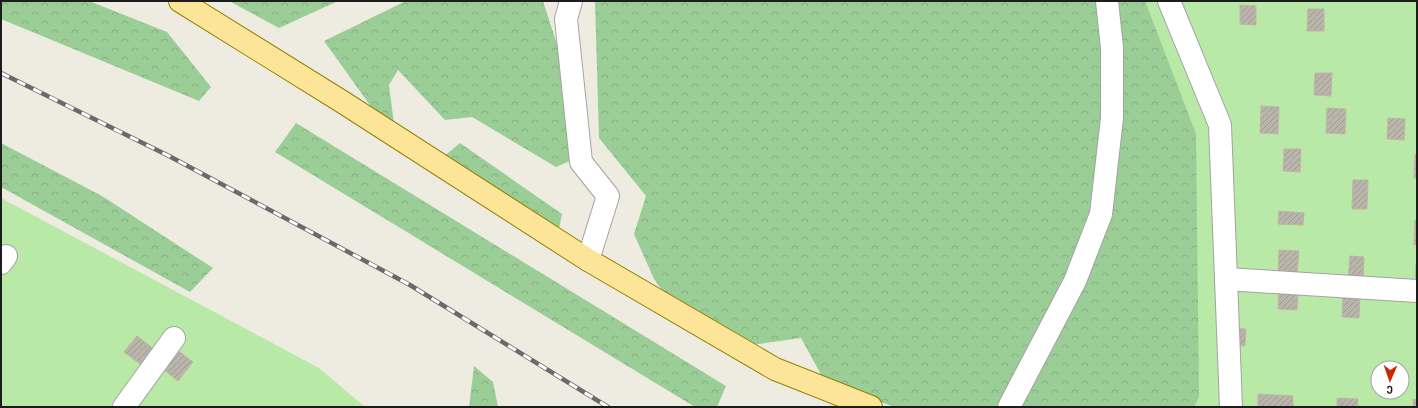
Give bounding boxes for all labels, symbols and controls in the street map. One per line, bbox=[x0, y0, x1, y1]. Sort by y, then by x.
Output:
north arrow bbox=[1370, 360, 1410, 400]
text: С bbox=[1386, 383, 1393, 396]

